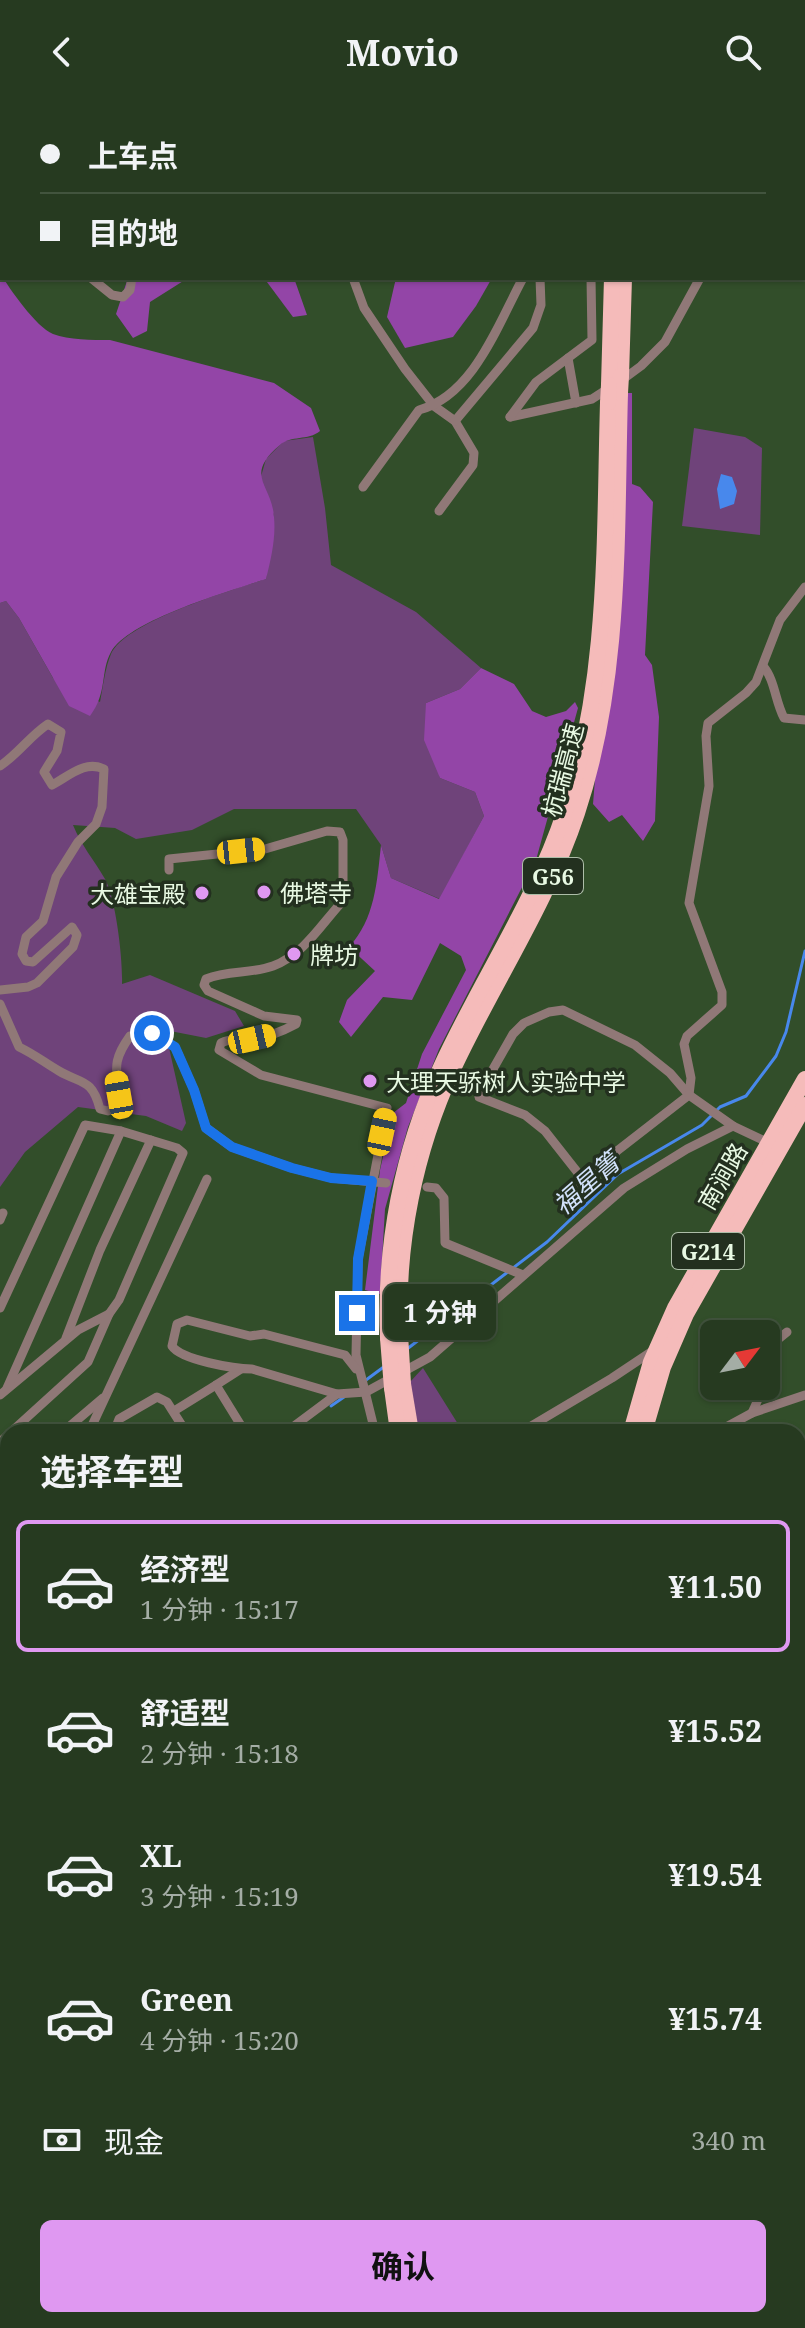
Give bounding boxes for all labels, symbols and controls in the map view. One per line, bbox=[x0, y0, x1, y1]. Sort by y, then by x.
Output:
text: Movio bbox=[346, 28, 459, 77]
icon: back bbox=[40, 30, 84, 74]
icon: search bbox=[721, 30, 765, 74]
text: 上车点 bbox=[88, 135, 178, 176]
text: 目的地 bbox=[88, 212, 178, 253]
street label: 杭瑞高速 bbox=[534, 719, 590, 821]
car bbox=[216, 837, 266, 865]
road number: G56 bbox=[523, 858, 583, 894]
place label: 佛塔寺 bbox=[280, 876, 352, 909]
place label: 大雄宝殿 bbox=[90, 877, 186, 910]
marker: 佛塔寺 bbox=[255, 883, 273, 901]
marker: 大雄宝殿 bbox=[193, 884, 211, 902]
place label: 牌坊 bbox=[310, 938, 358, 971]
marker: 牌坊 bbox=[285, 945, 303, 963]
route start bbox=[134, 1015, 170, 1051]
car bbox=[226, 1022, 278, 1056]
place label: 大理天骄树人实验中学 bbox=[386, 1065, 626, 1098]
car bbox=[103, 1069, 135, 1121]
marker: 大理天骄树人实验中学 bbox=[361, 1072, 379, 1090]
car bbox=[365, 1106, 399, 1158]
street label: 南涧路 bbox=[690, 1137, 754, 1215]
water label: 福星箐 bbox=[545, 1141, 630, 1222]
road number: G214 bbox=[672, 1233, 744, 1269]
callout: 1 分钟 bbox=[385, 1285, 497, 1341]
text: 1 分钟 bbox=[403, 1294, 477, 1330]
route end bbox=[339, 1295, 375, 1331]
north arrow bbox=[700, 1320, 780, 1400]
map controls bbox=[700, 1320, 780, 1400]
text: 选择车型 bbox=[40, 1447, 184, 1496]
text: 经济型 bbox=[140, 1548, 230, 1589]
icon: car bbox=[44, 1550, 116, 1622]
text: ¥11.50 bbox=[668, 1566, 762, 1607]
text: 1 分钟 · 15:17 bbox=[140, 1591, 299, 1627]
text: 舒适型 bbox=[140, 1692, 230, 1733]
icon: car bbox=[44, 1694, 116, 1766]
text: ¥15.52 bbox=[668, 1710, 762, 1751]
text: 2 分钟 · 15:18 bbox=[140, 1735, 299, 1771]
text: XL bbox=[140, 1835, 182, 1876]
icon: car bbox=[44, 1838, 116, 1910]
text: ¥19.54 bbox=[668, 1854, 762, 1895]
text: 3 分钟 · 15:19 bbox=[140, 1878, 299, 1914]
text: Green bbox=[140, 1979, 233, 2020]
icon: car bbox=[44, 1982, 116, 2054]
text: ¥15.74 bbox=[668, 1998, 762, 2039]
text: 4 分钟 · 15:20 bbox=[140, 2022, 299, 2058]
icon: cash bbox=[40, 2118, 84, 2162]
text: 现金 bbox=[104, 2121, 164, 2162]
text: 340 m bbox=[691, 2122, 766, 2158]
button: 确认 bbox=[40, 2220, 766, 2312]

